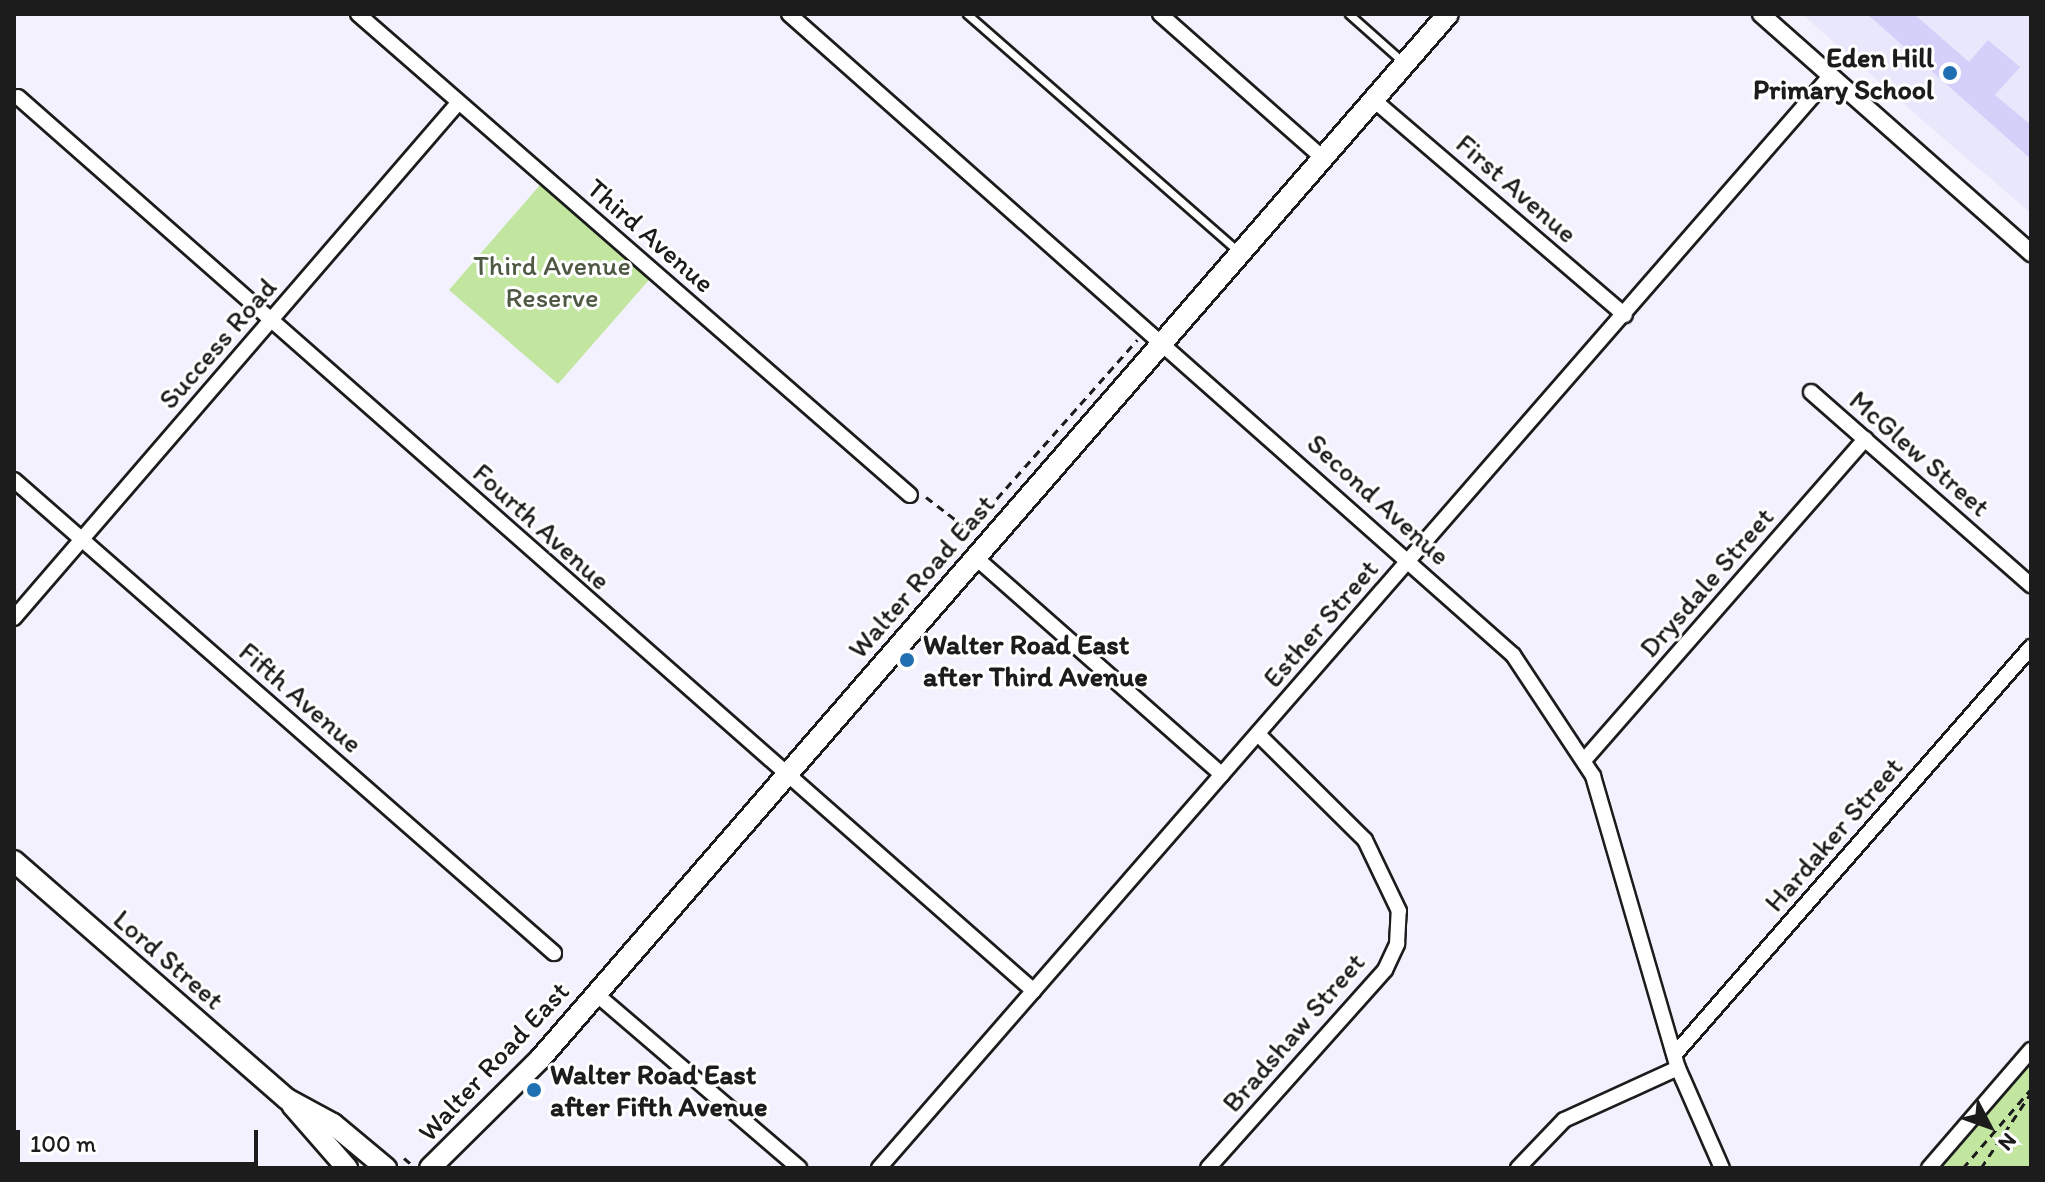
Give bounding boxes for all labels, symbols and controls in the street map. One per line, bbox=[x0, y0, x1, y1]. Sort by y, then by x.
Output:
place label: Eden Hill Primary School bbox=[1753, 40, 1934, 106]
marker: Eden Hill Primary School bbox=[1941, 64, 1959, 82]
street label: First Avenue bbox=[1450, 126, 1584, 250]
street label: Third Avenue bbox=[581, 171, 721, 299]
park label: Third Avenue Reserve bbox=[473, 248, 631, 314]
street label: Success Road bbox=[151, 271, 283, 415]
street label: McGlew Street bbox=[1843, 383, 1997, 523]
street label: Second Avenue bbox=[1301, 426, 1457, 572]
street label: Fourth Avenue bbox=[466, 455, 618, 597]
street label: Walter Road East bbox=[841, 487, 1001, 665]
street label: Drysdale Street bbox=[1632, 500, 1780, 664]
street label: Esther Street bbox=[1255, 552, 1385, 694]
place label: Walter Road East after Third Avenue bbox=[923, 627, 1146, 693]
street label: Fifth Avenue bbox=[233, 635, 369, 759]
marker: Walter Road East after Third Avenue bbox=[898, 651, 916, 669]
street label: Hardaker Street bbox=[1757, 750, 1909, 918]
street label: Lord Street bbox=[107, 902, 231, 1016]
street label: Bradshaw Street bbox=[1215, 946, 1371, 1118]
street label: Walter Road East bbox=[410, 974, 576, 1148]
place label: Walter Road East after Fifth Avenue bbox=[550, 1057, 767, 1123]
marker: Walter Road East after Fifth Avenue bbox=[525, 1081, 543, 1099]
north arrow bbox=[1949, 1086, 2029, 1166]
scale bar bbox=[20, 1114, 262, 1164]
text: N bbox=[1992, 1128, 2023, 1157]
text: 100 m bbox=[30, 1129, 96, 1158]

